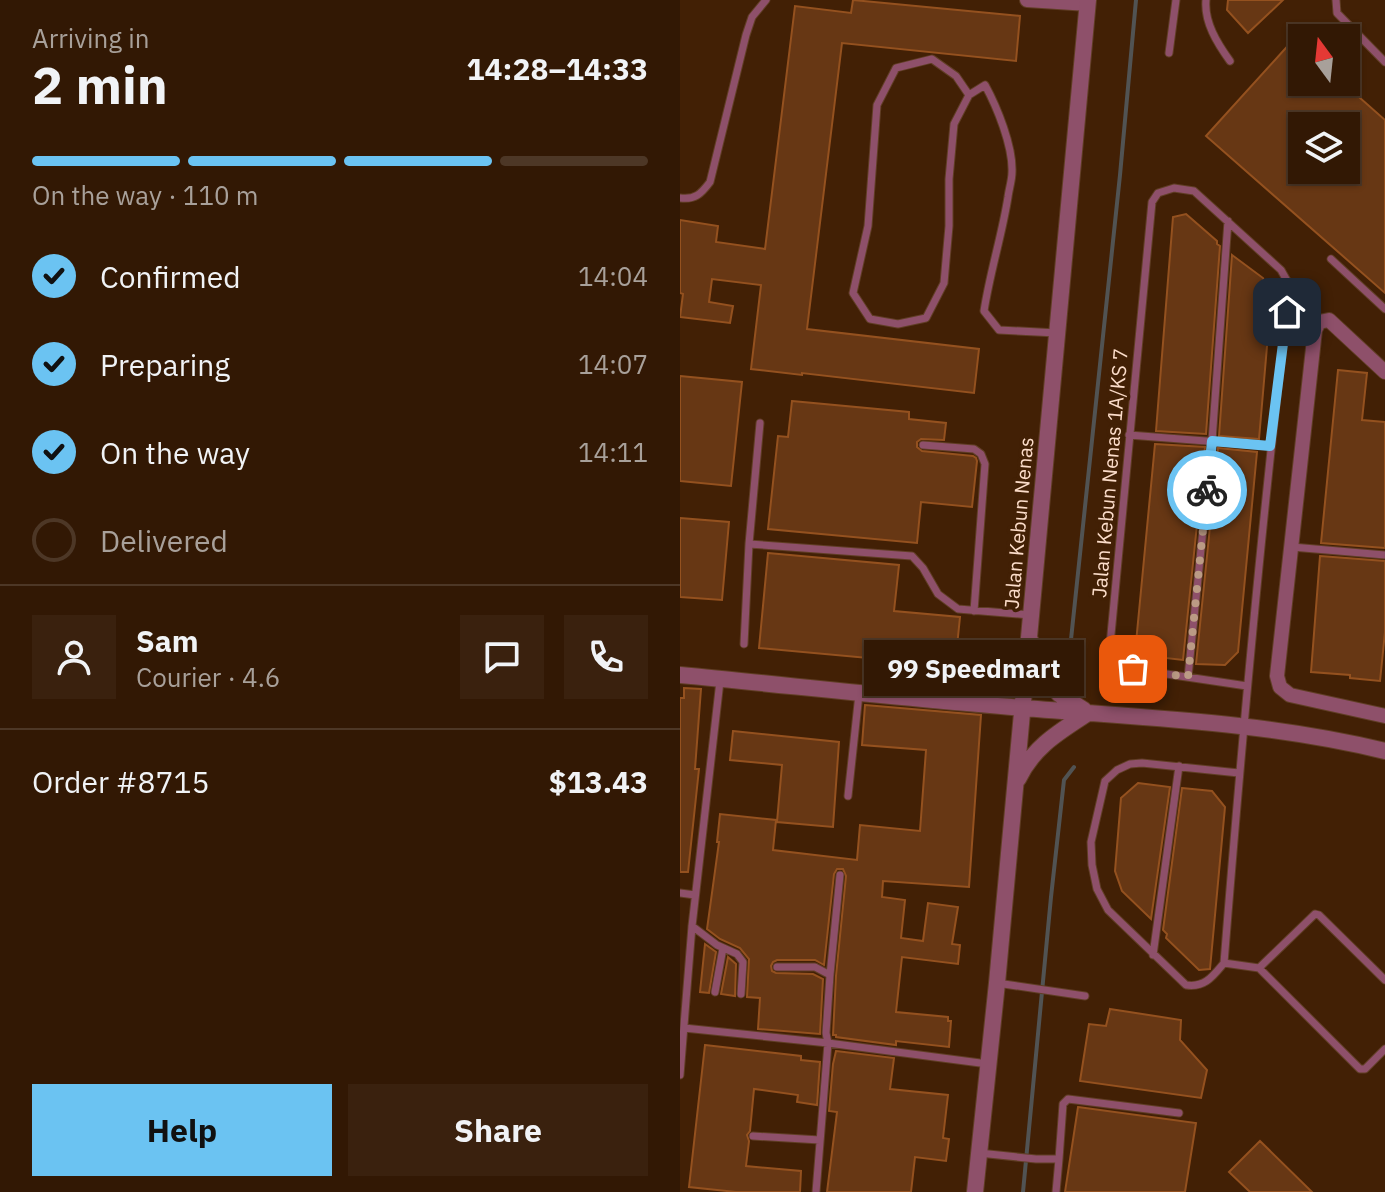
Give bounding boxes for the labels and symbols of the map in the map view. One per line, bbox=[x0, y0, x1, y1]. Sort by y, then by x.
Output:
north arrow bbox=[1288, 24, 1360, 96]
pin bbox=[1253, 278, 1321, 346]
street label: Jalan Kebun Nenas 1A/KS 7 bbox=[1085, 347, 1134, 599]
street label: Jalan Kebun Nenas bbox=[998, 436, 1039, 610]
courier bbox=[1167, 450, 1247, 530]
pin bbox=[1099, 635, 1167, 703]
callout: 99 Speedmart bbox=[865, 641, 1085, 697]

